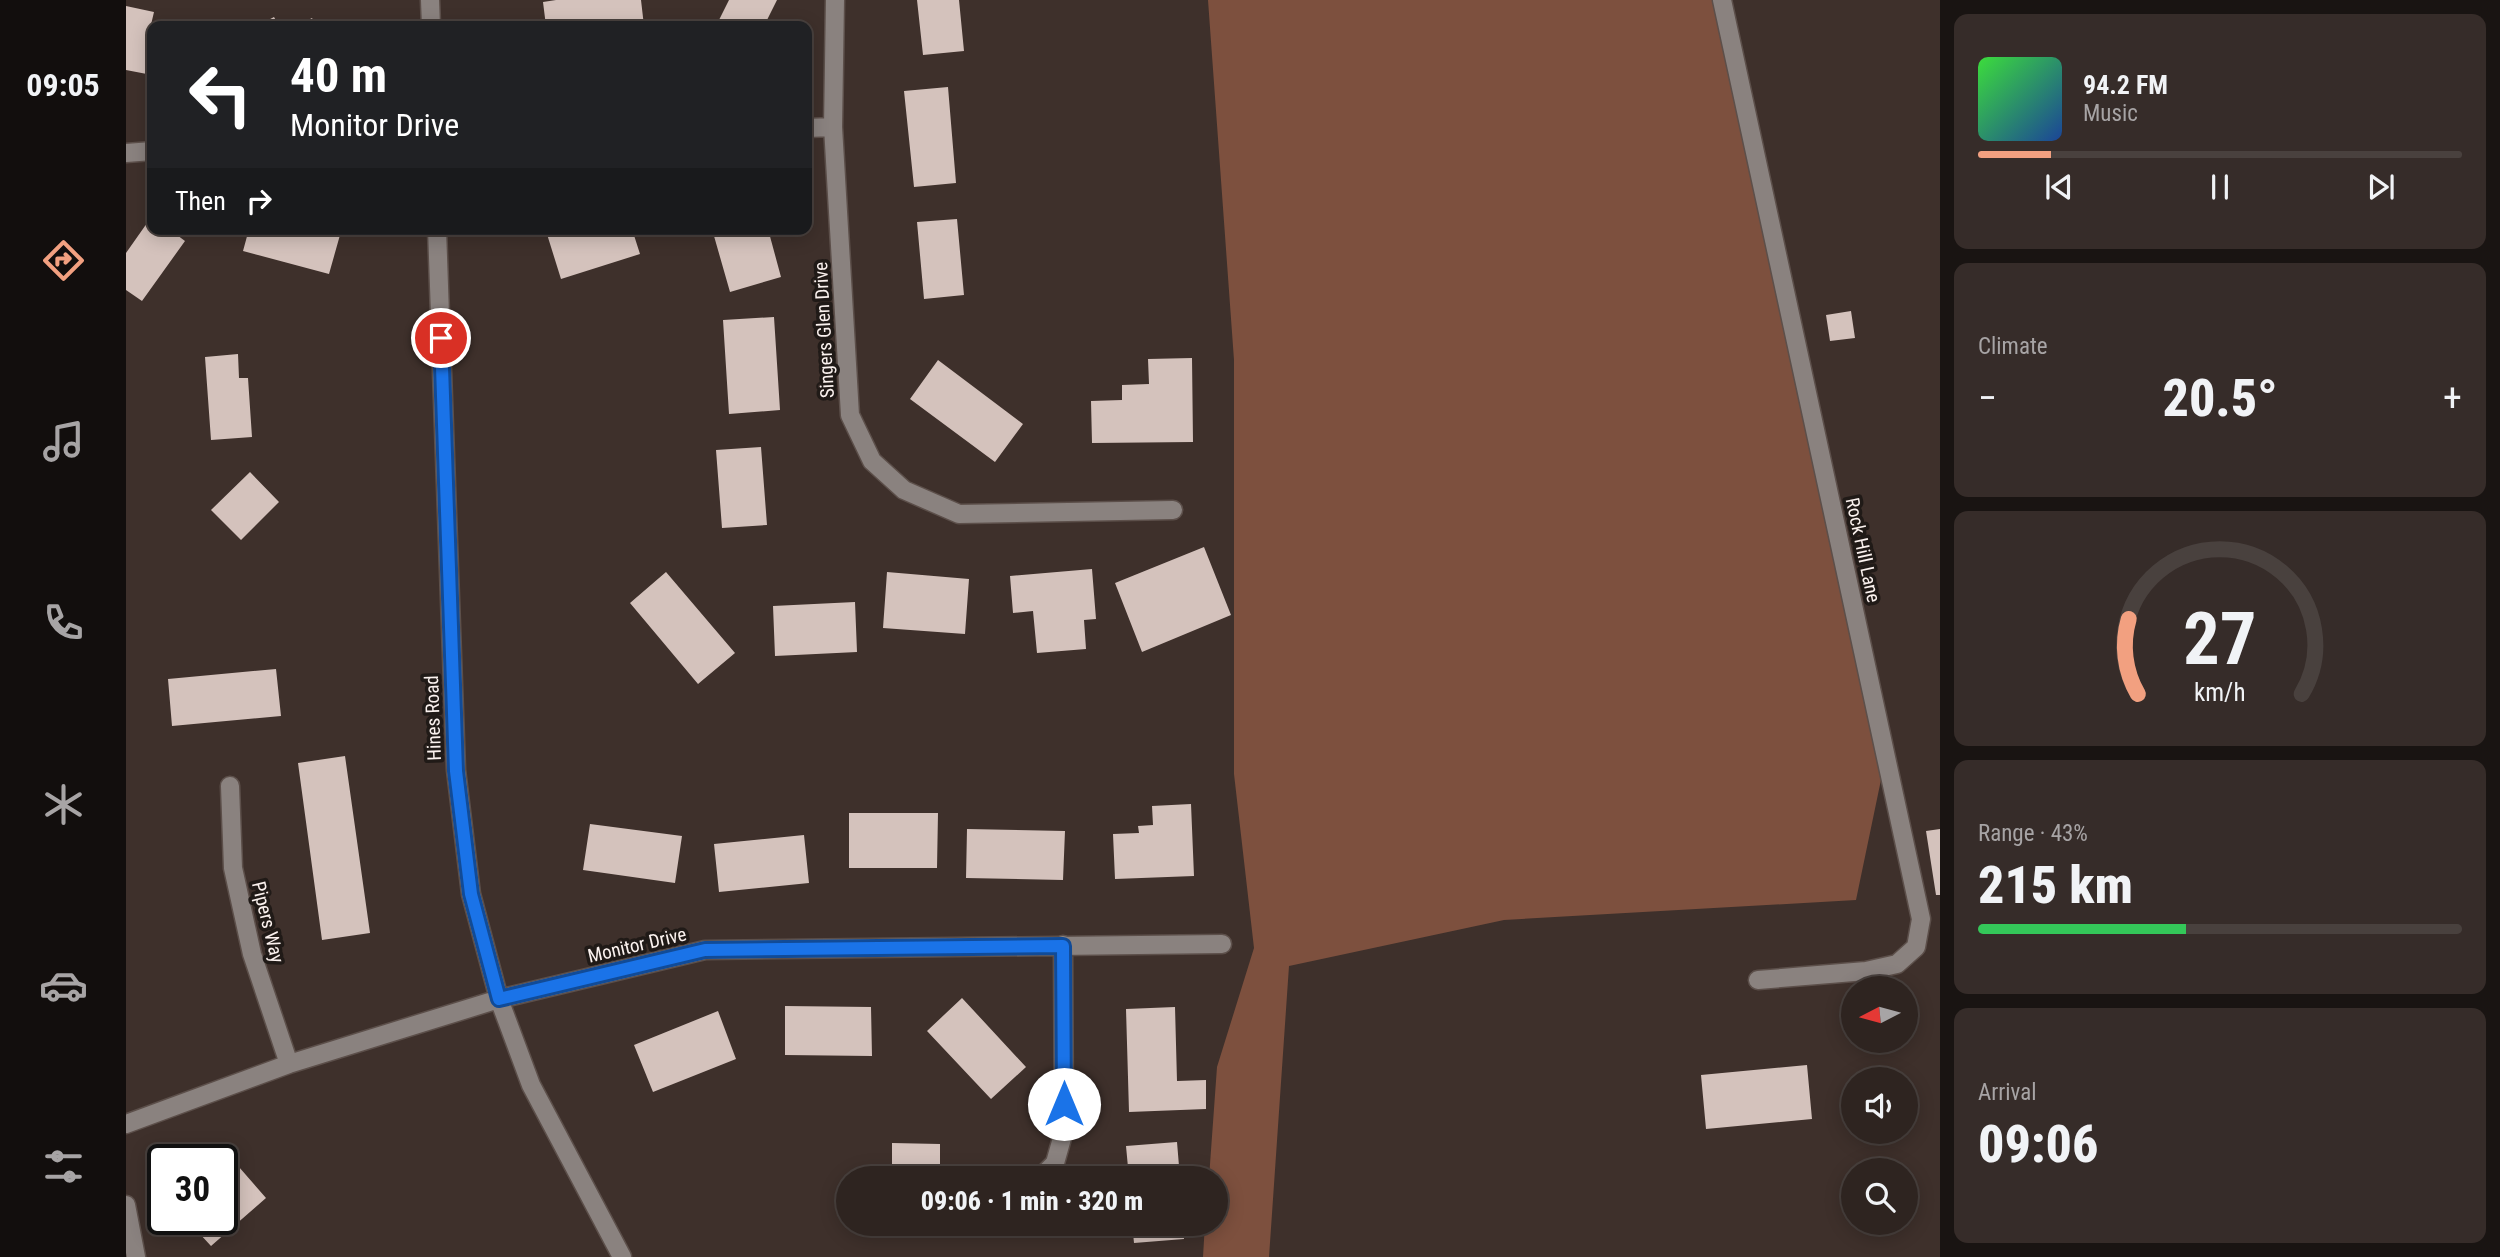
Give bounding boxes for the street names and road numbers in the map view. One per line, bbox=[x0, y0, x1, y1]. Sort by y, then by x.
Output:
street label: Singers Glen Drive bbox=[809, 261, 839, 399]
street label: Rock Hill Lane bbox=[1841, 495, 1885, 605]
street label: Hines Road bbox=[420, 675, 446, 761]
street label: Pipers Way bbox=[247, 879, 289, 965]
street label: Monitor Drive bbox=[585, 922, 689, 968]

